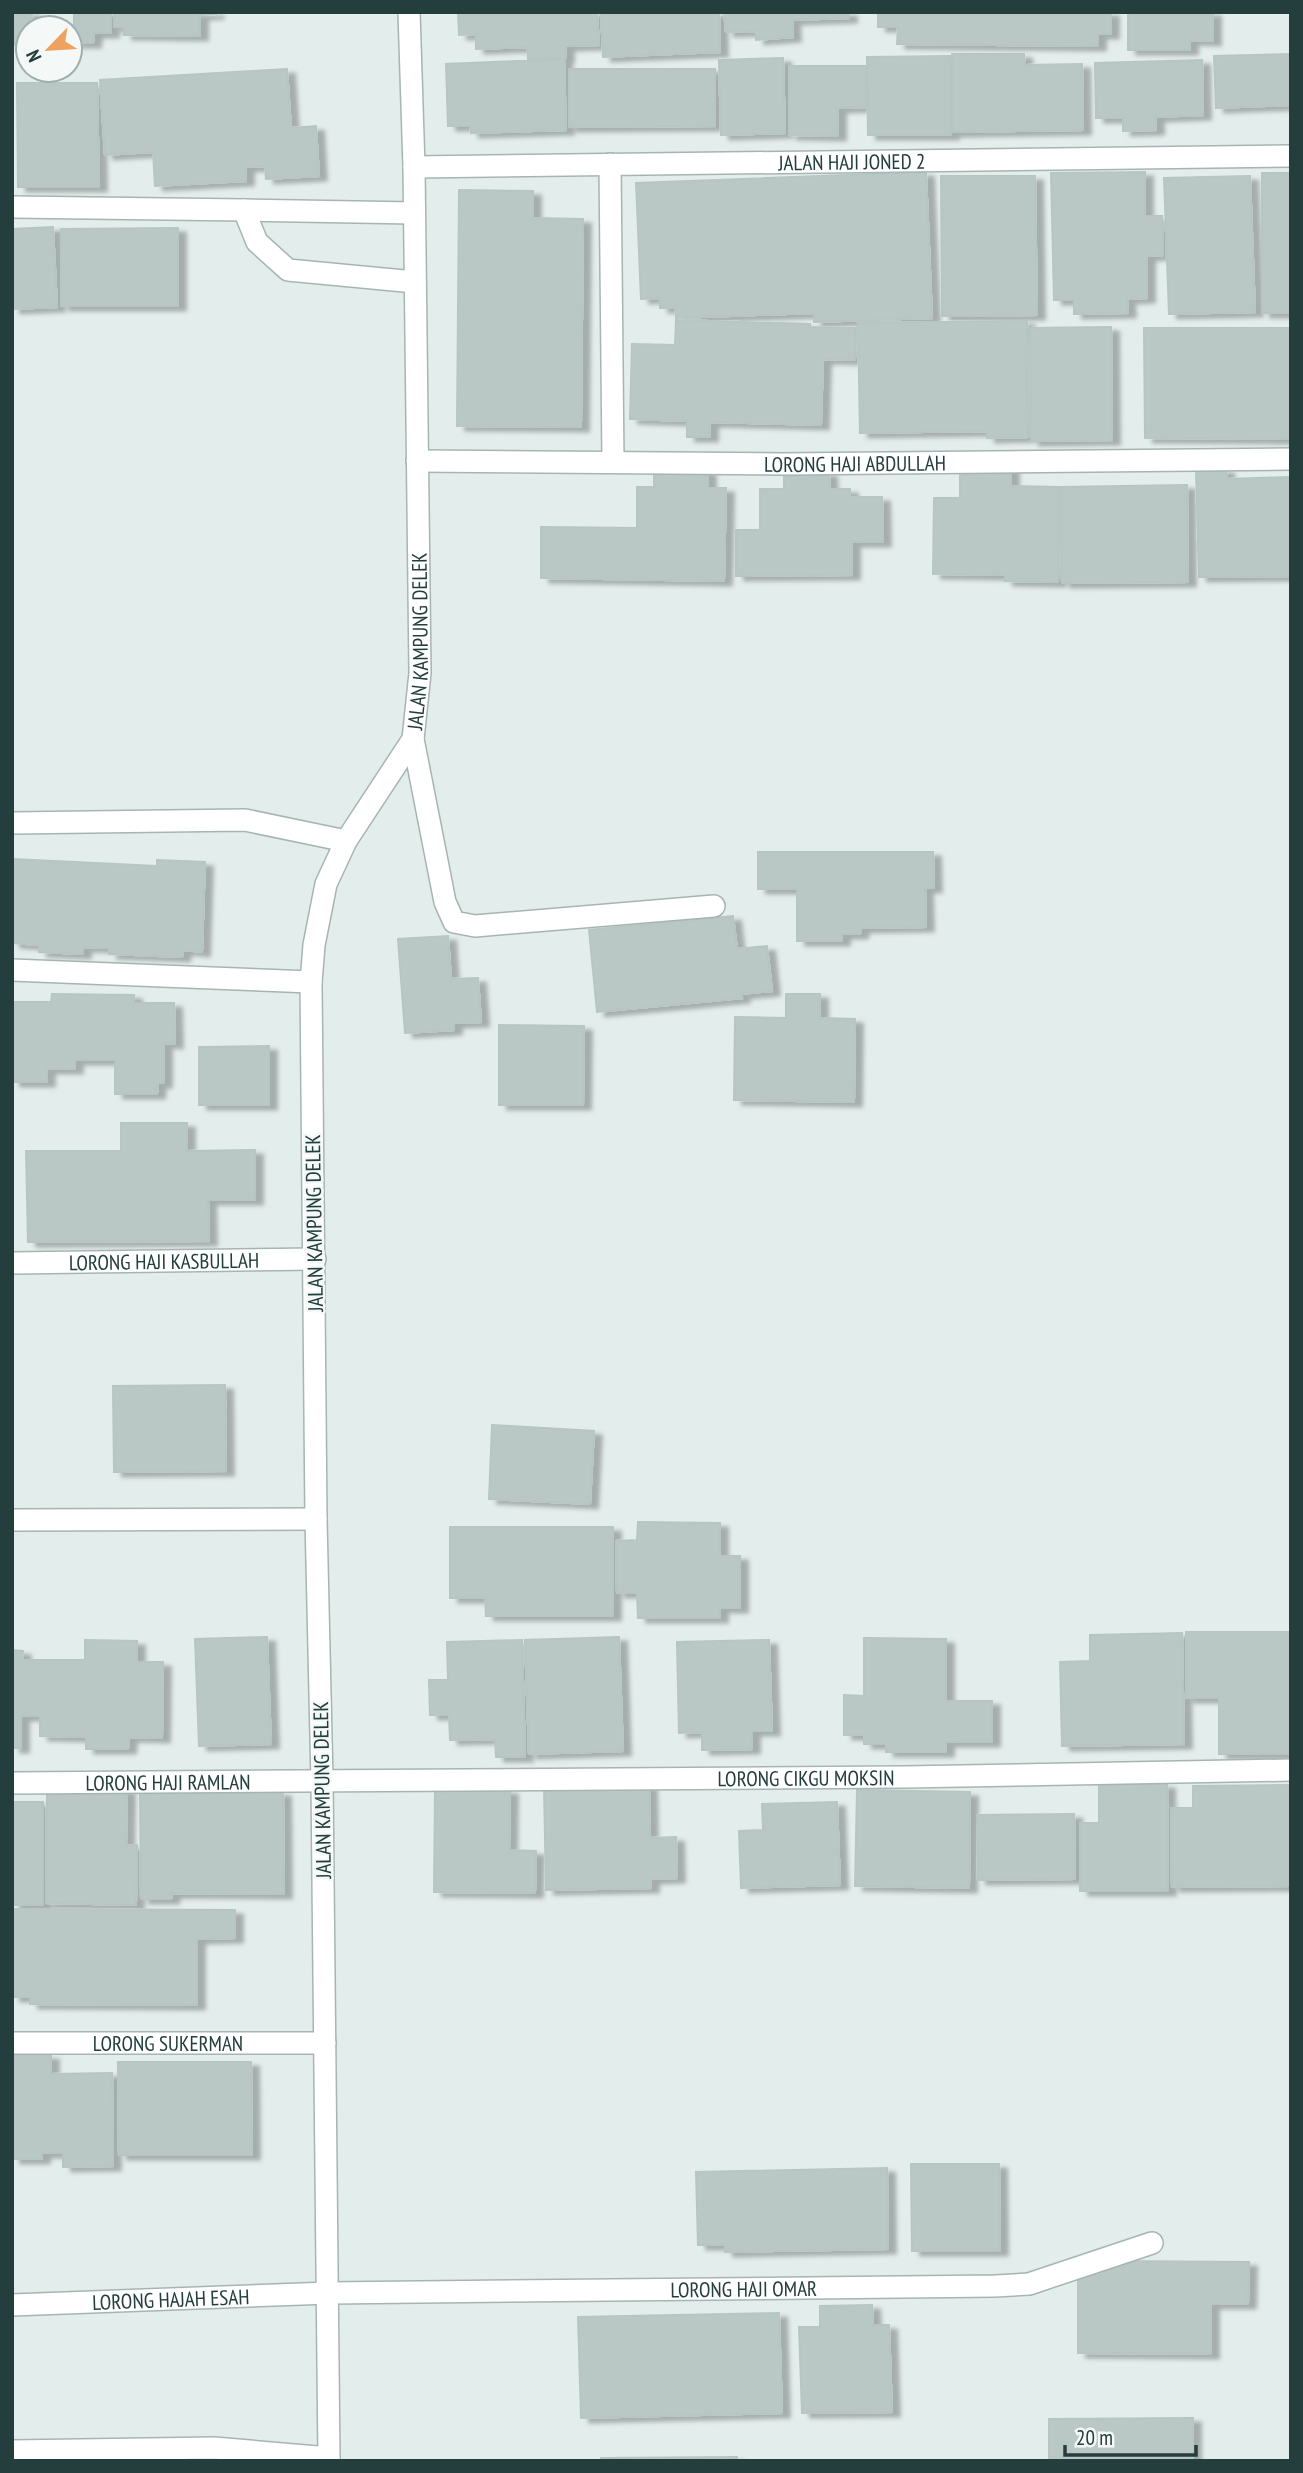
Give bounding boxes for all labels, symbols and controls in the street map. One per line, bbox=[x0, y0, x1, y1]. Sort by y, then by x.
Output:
north arrow bbox=[14, 14, 84, 84]
text: N bbox=[21, 46, 47, 66]
street label: JALAN HAJI JONED 2 bbox=[777, 147, 926, 176]
street label: LORONG HAJI ABDULLAH bbox=[764, 449, 946, 478]
street label: JALAN KAMPUNG DELEK bbox=[400, 552, 434, 732]
street label: JALAN KAMPUNG DELEK bbox=[299, 1134, 329, 1313]
street label: LORONG HAJI KASBULLAH bbox=[69, 1246, 259, 1276]
street label: JALAN KAMPUNG DELEK bbox=[307, 1701, 337, 1880]
street label: LORONG CIKGU MOKSIN bbox=[717, 1764, 895, 1792]
street label: LORONG HAJI RAMLAN bbox=[85, 1768, 251, 1796]
street label: LORONG SUKERMAN bbox=[93, 2030, 243, 2057]
street label: LORONG HAJI OMAR bbox=[670, 2274, 817, 2303]
street label: LORONG HAJAH ESAH bbox=[92, 2283, 250, 2315]
scale bar bbox=[1065, 2414, 1196, 2458]
text: 20 m bbox=[1076, 2424, 1113, 2451]

